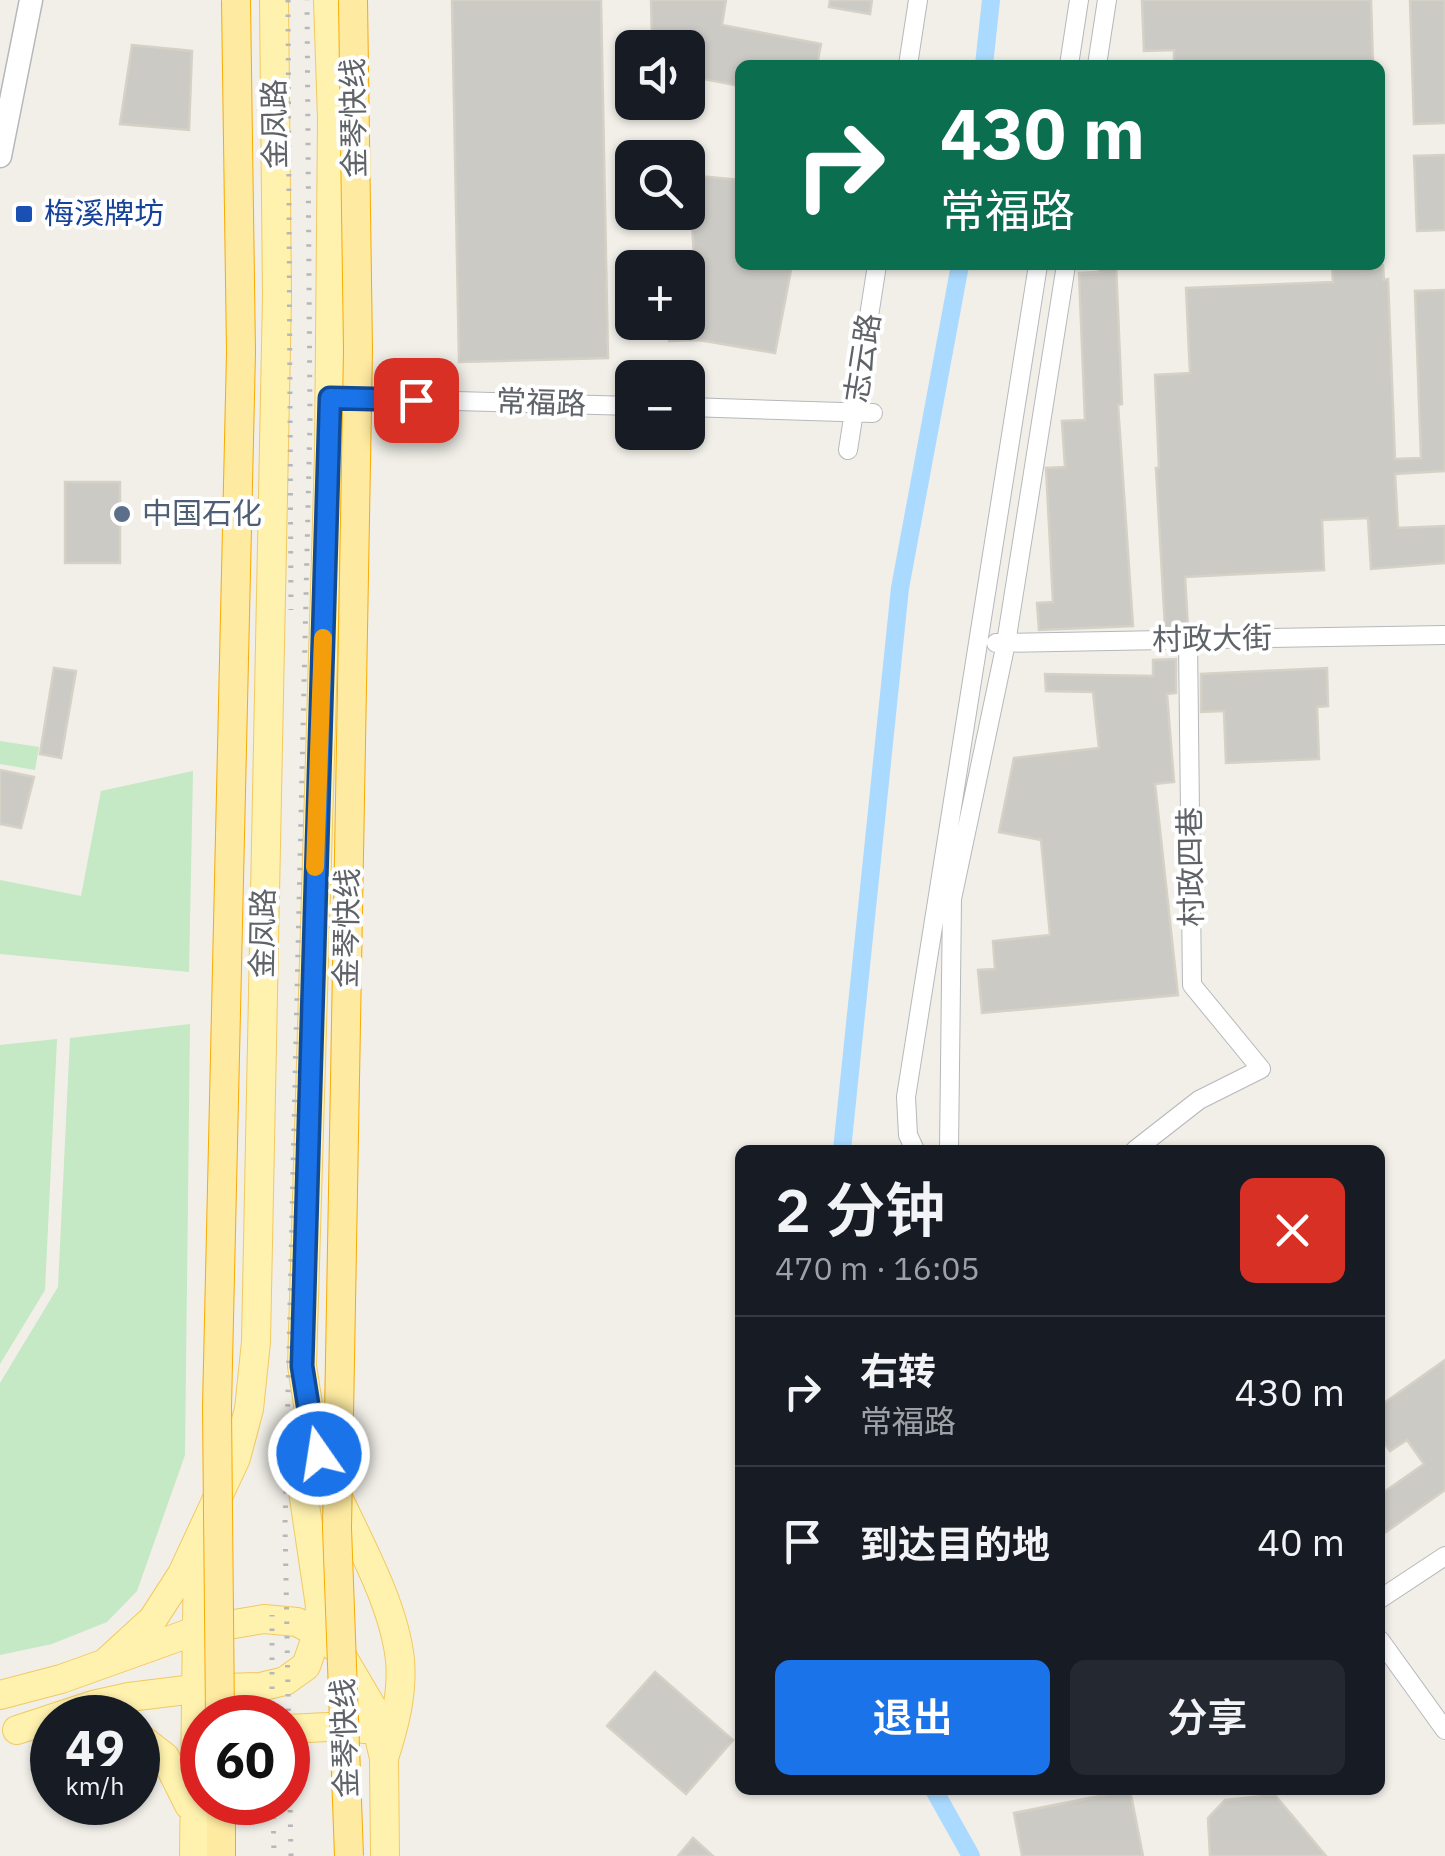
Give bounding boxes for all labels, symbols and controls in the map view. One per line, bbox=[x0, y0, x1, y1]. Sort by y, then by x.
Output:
map controls bbox=[615, 30, 705, 450]
button: sound bbox=[615, 30, 705, 120]
street label: 金琴快线 bbox=[332, 58, 373, 178]
street label: 金凤路 bbox=[253, 79, 294, 169]
text: 430 m bbox=[940, 87, 1145, 178]
icon: right bbox=[775, 100, 905, 230]
button: search bbox=[615, 140, 705, 230]
text: 常福路 bbox=[940, 181, 1075, 239]
place label: 梅溪牌坊 bbox=[44, 193, 164, 232]
marker: 梅溪牌坊 bbox=[13, 203, 35, 225]
button: + bbox=[615, 250, 705, 340]
street label: 志云路 bbox=[835, 310, 888, 405]
pin bbox=[374, 358, 459, 443]
button: − bbox=[615, 360, 705, 450]
icon: arrive bbox=[389, 373, 444, 428]
street label: 常福路 bbox=[495, 380, 587, 423]
place label: 中国石化 bbox=[142, 493, 262, 532]
marker: 中国石化 bbox=[111, 503, 133, 525]
street label: 村政大街 bbox=[1152, 617, 1272, 658]
street label: 村政四巷 bbox=[1169, 807, 1210, 927]
street label: 金琴快线 bbox=[325, 868, 366, 988]
street label: 金凤路 bbox=[241, 888, 282, 978]
text: 2 分钟 bbox=[775, 1170, 945, 1249]
button: close bbox=[1240, 1178, 1345, 1283]
text: 470 m · 16:05 bbox=[775, 1247, 980, 1289]
text: 右转 bbox=[860, 1346, 936, 1395]
icon: right bbox=[775, 1364, 830, 1419]
text: 430 m bbox=[1234, 1367, 1345, 1416]
text: 常福路 bbox=[860, 1400, 956, 1442]
position arrow bbox=[267, 1402, 371, 1506]
icon: arrive bbox=[775, 1514, 830, 1569]
text: 40 m bbox=[1257, 1517, 1345, 1566]
text: 到达目的地 bbox=[860, 1519, 1050, 1568]
button: 退出 bbox=[775, 1660, 1050, 1775]
button: 分享 bbox=[1070, 1660, 1345, 1775]
street label: 金琴快线 bbox=[322, 1677, 365, 1799]
speed limit sign: 60 bbox=[180, 1695, 310, 1825]
text: 49 bbox=[65, 1715, 125, 1780]
text: km/h bbox=[66, 1769, 124, 1802]

